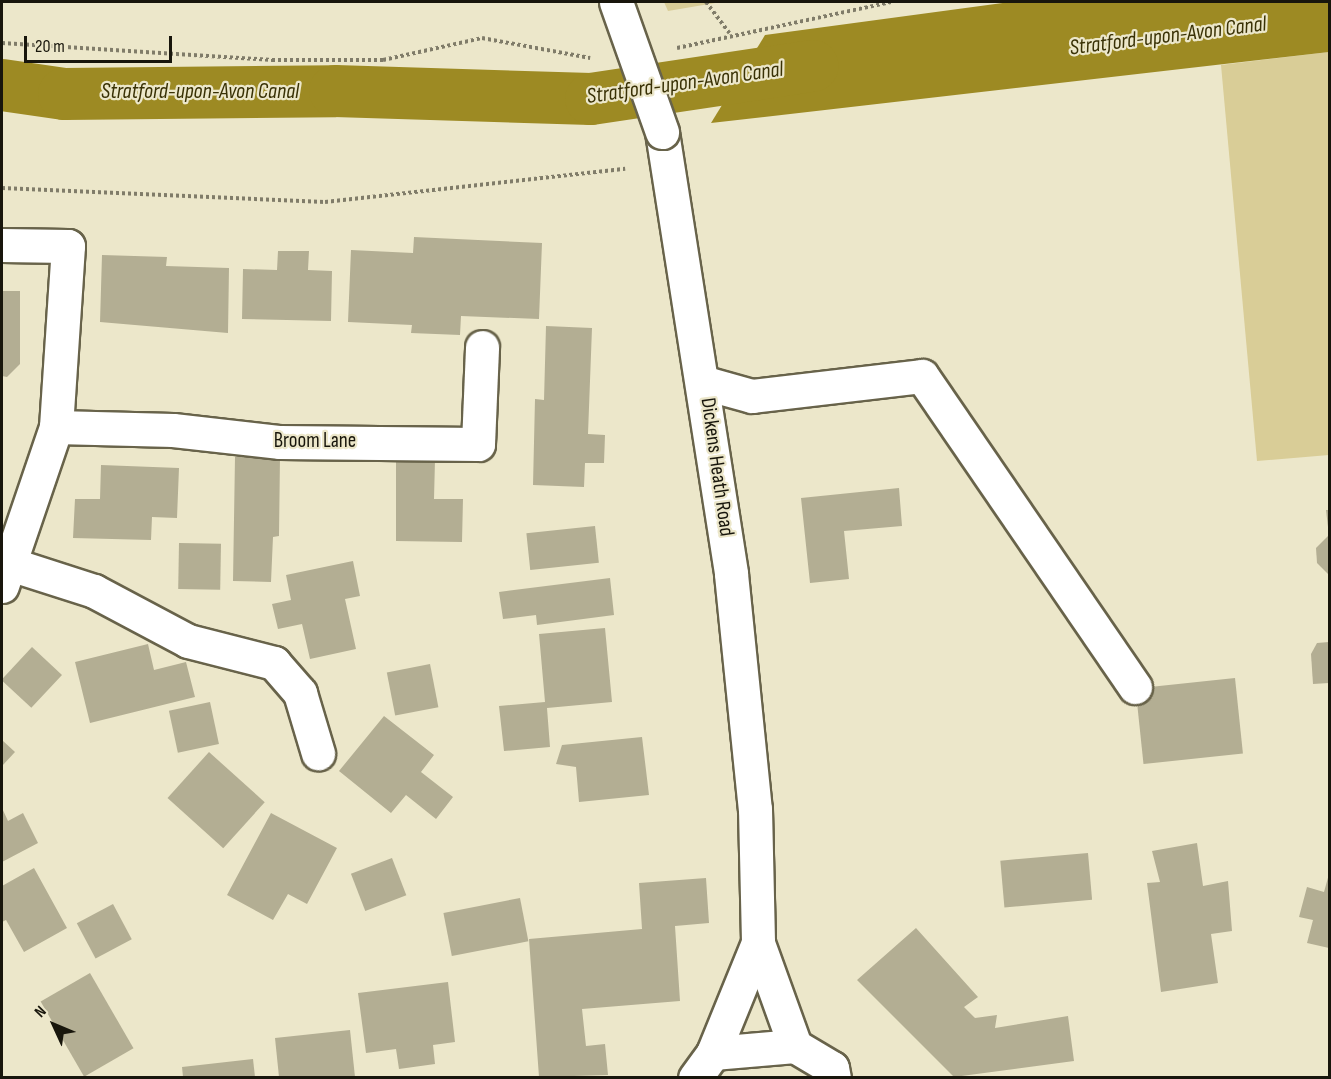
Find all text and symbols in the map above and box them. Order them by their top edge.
water label: Stratford-upon-Avon Canal [1068,11,1268,61]
scale bar [27,24,176,62]
text: 20 m [35,36,65,57]
water label: Stratford-upon-Avon Canal [585,56,785,110]
water label: Stratford-upon-Avon Canal [101,79,299,105]
street label: Dickens Heath Road [695,396,739,538]
street label: Broom Lane [274,428,356,454]
north arrow [24,995,84,1055]
text: N [31,1002,50,1022]

